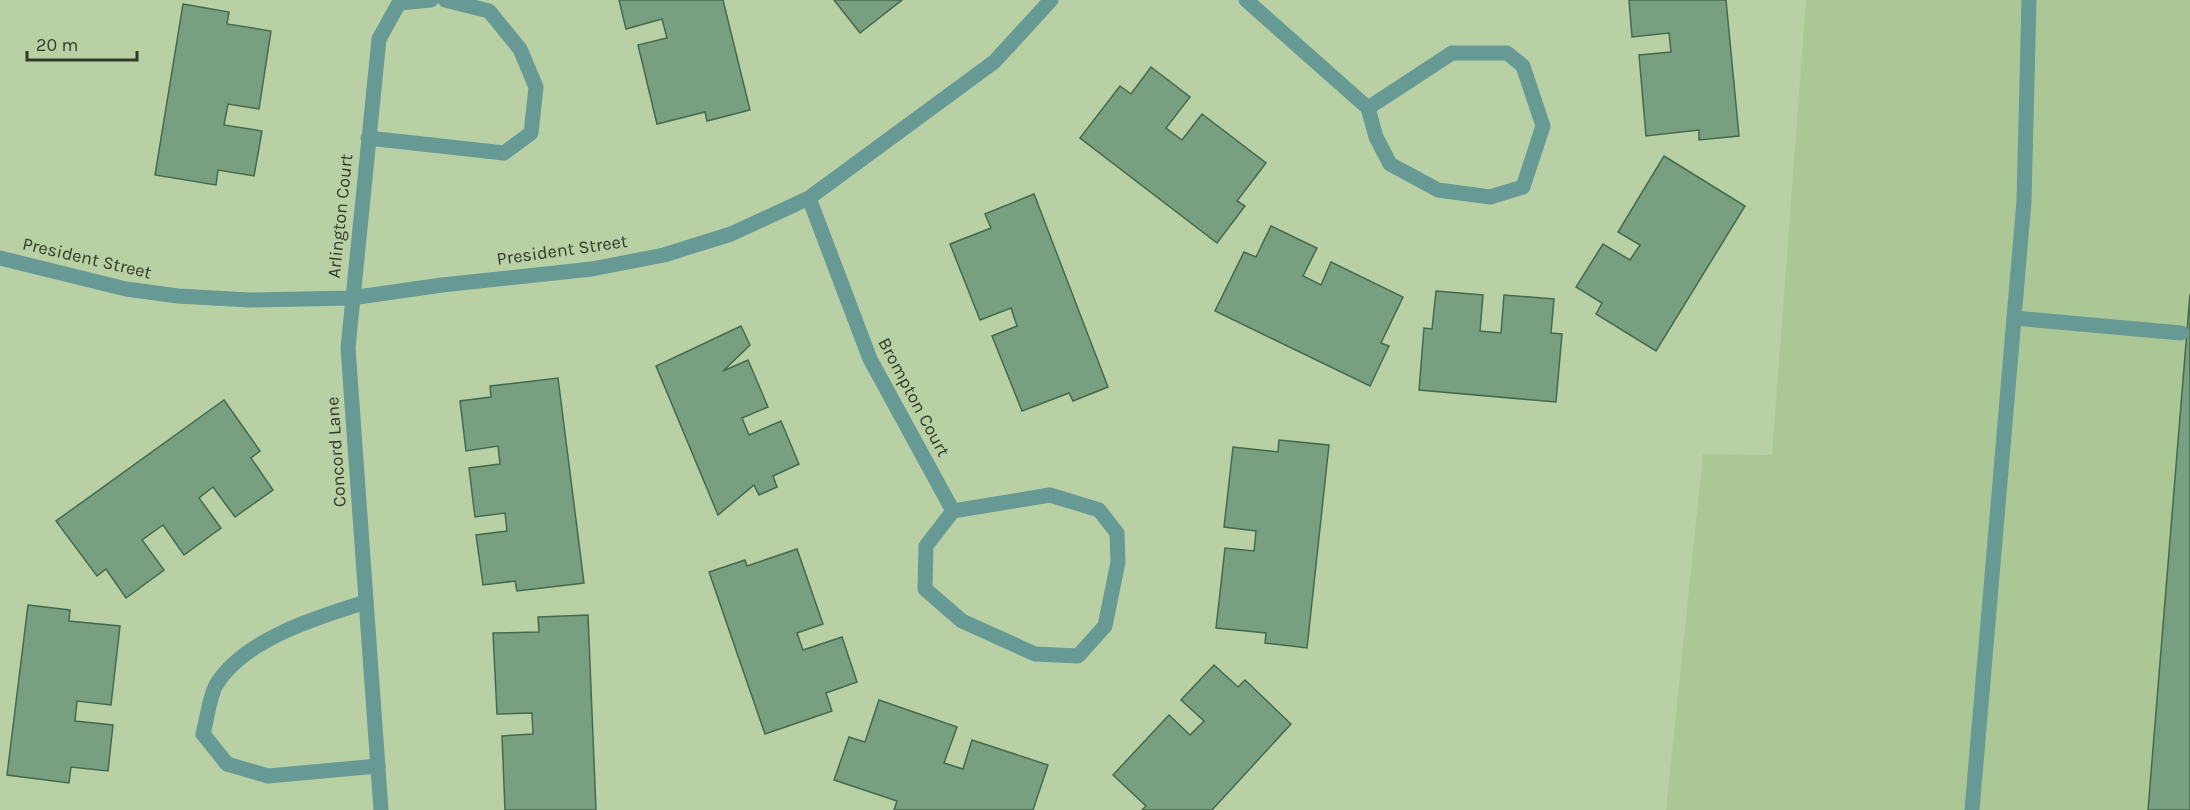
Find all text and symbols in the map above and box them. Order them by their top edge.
scale bar [27,24,136,62]
text: 20 m [36,34,78,56]
street label: Arlington Court [323,152,357,279]
street label: President Street [495,230,629,270]
street label: President Street [20,232,154,284]
street label: Brompton Court [873,334,955,460]
street label: Concord Lane [321,396,351,508]

